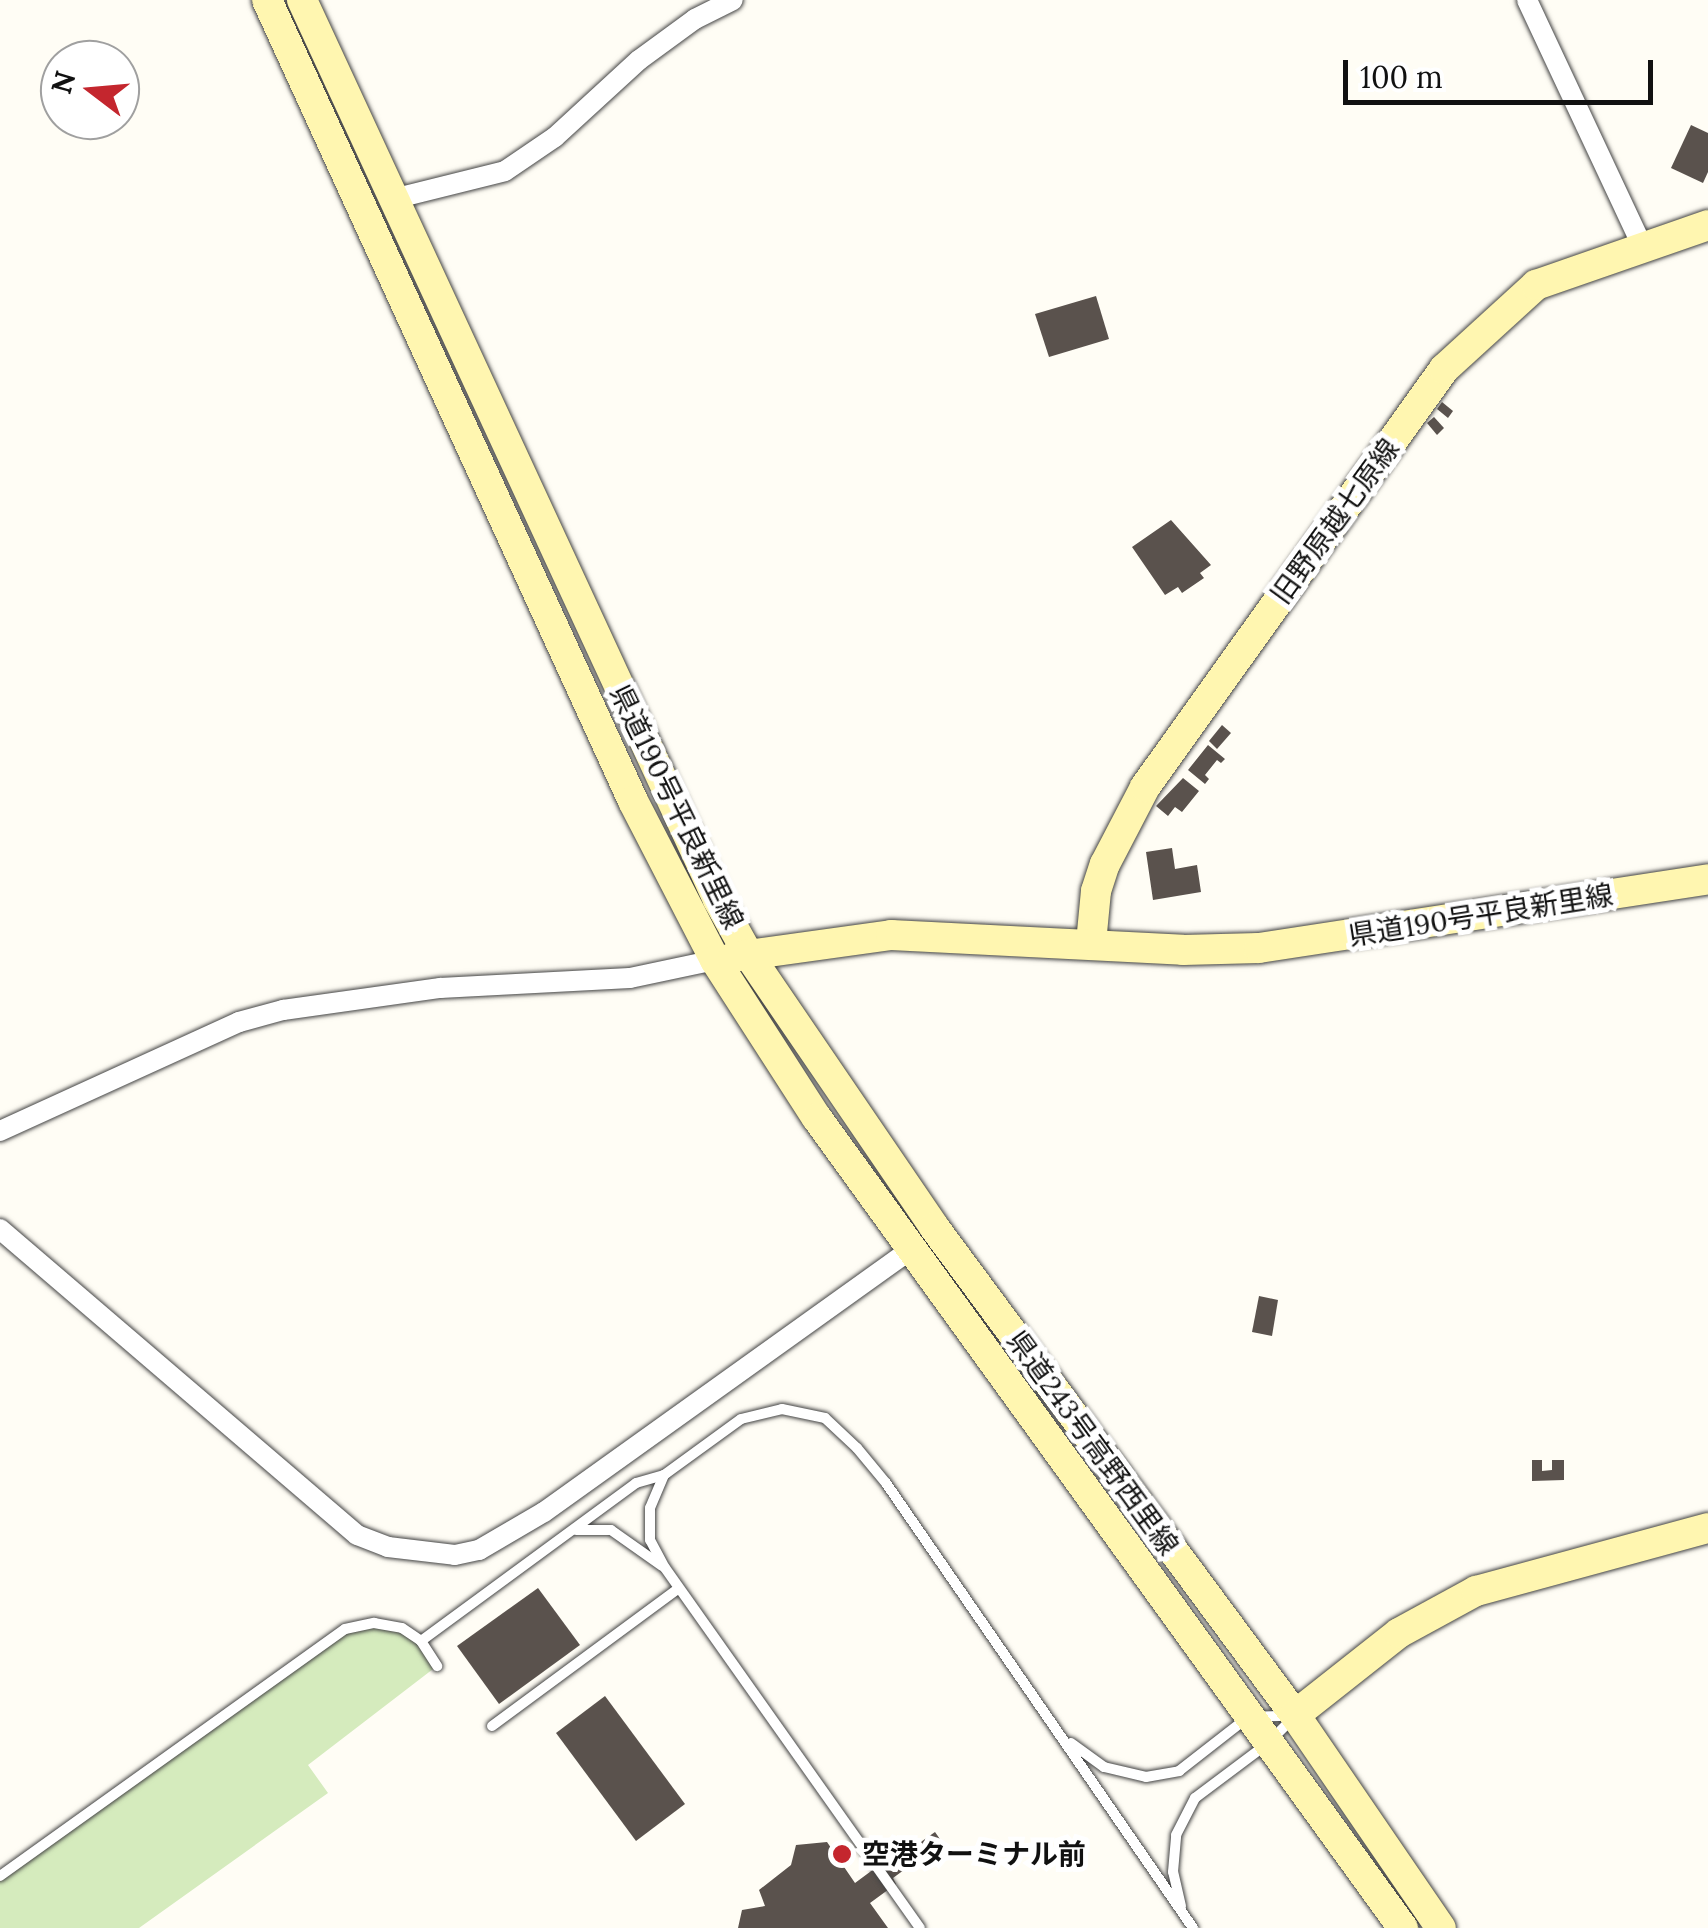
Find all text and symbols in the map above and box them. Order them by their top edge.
north arrow [40,40,140,140]
scale bar [1348,40,1658,102]
text: 100 m [1360,58,1443,96]
text: N [43,67,83,98]
street label: 旧野原越七原線 [1264,432,1406,610]
street label: 県道190号平良新里線 [603,679,751,935]
street label: 県道190号平良新里線 [1346,877,1616,953]
street label: 県道243号高野西里線 [1000,1324,1186,1562]
place label: 空港ターミナル前 [862,1837,1086,1871]
marker: 空港ターミナル前 [831,1843,853,1865]

